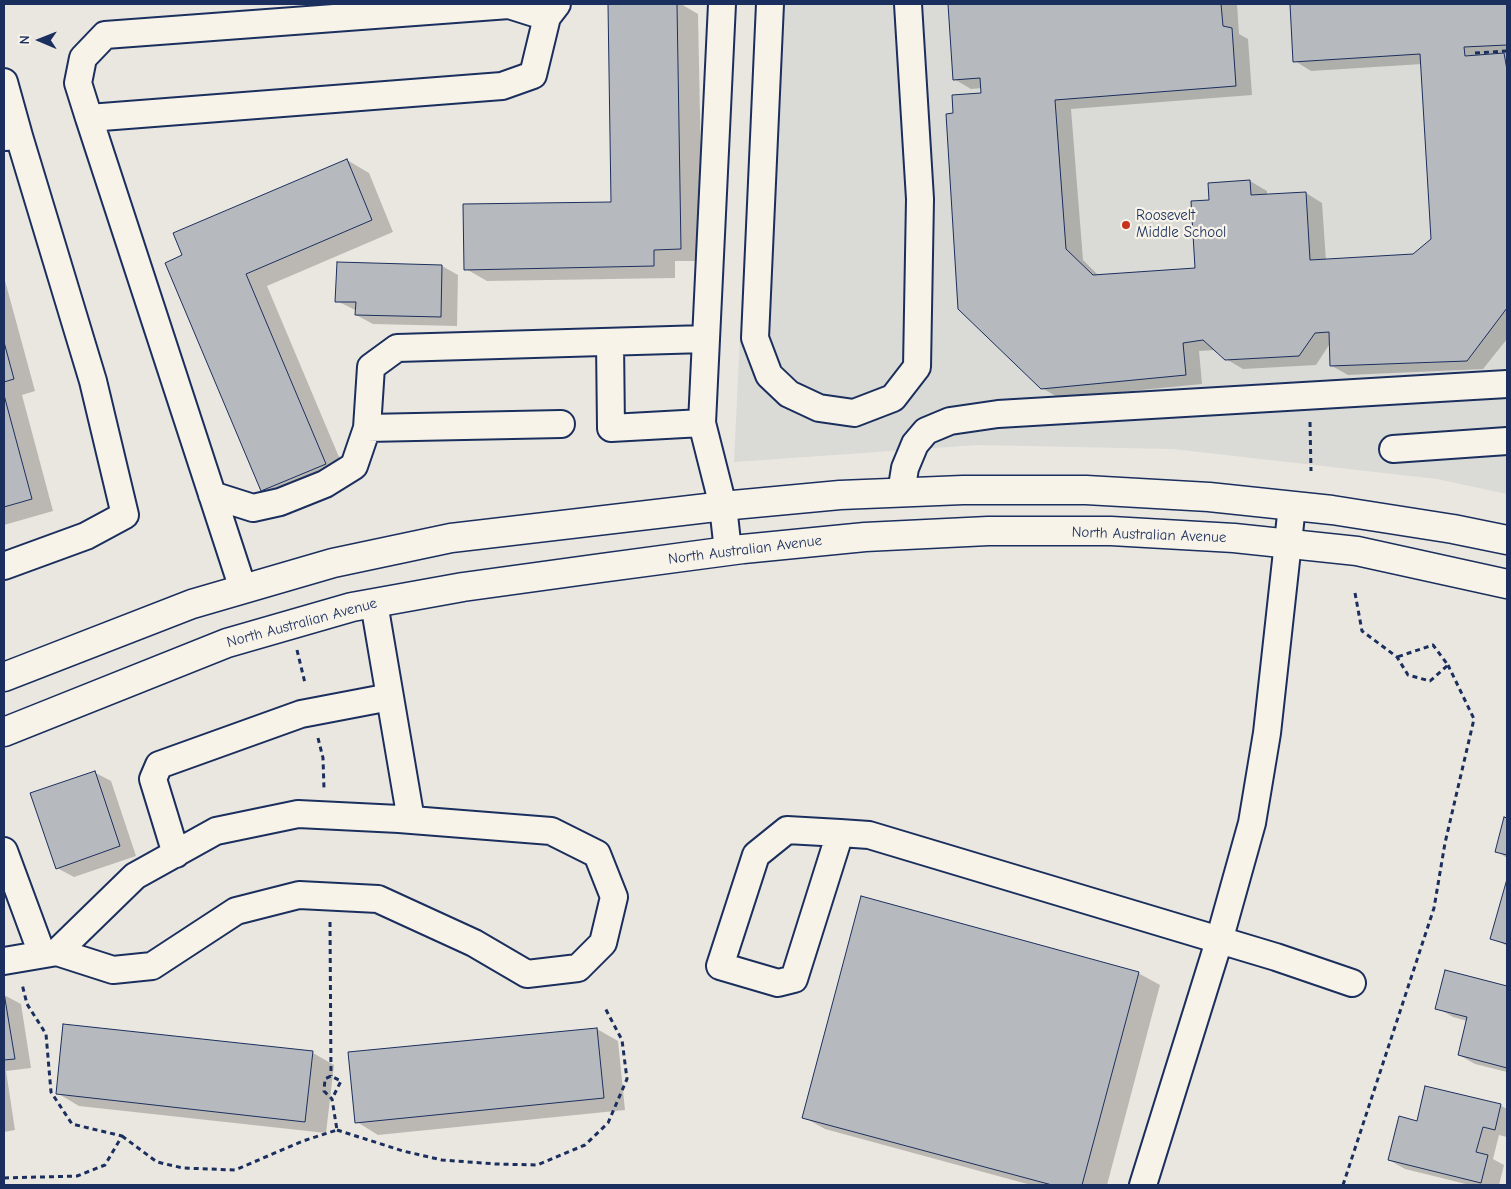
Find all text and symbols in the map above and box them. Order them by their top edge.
north arrow [15,15,65,65]
text: N [16,35,33,44]
place label: Roosevelt Middle School [1136,207,1226,242]
marker: Roosevelt Middle School [1120,219,1132,231]
street label: North Australian Avenue [1071,523,1227,547]
street label: North Australian Avenue [667,532,823,568]
street label: North Australian Avenue [225,594,379,652]

